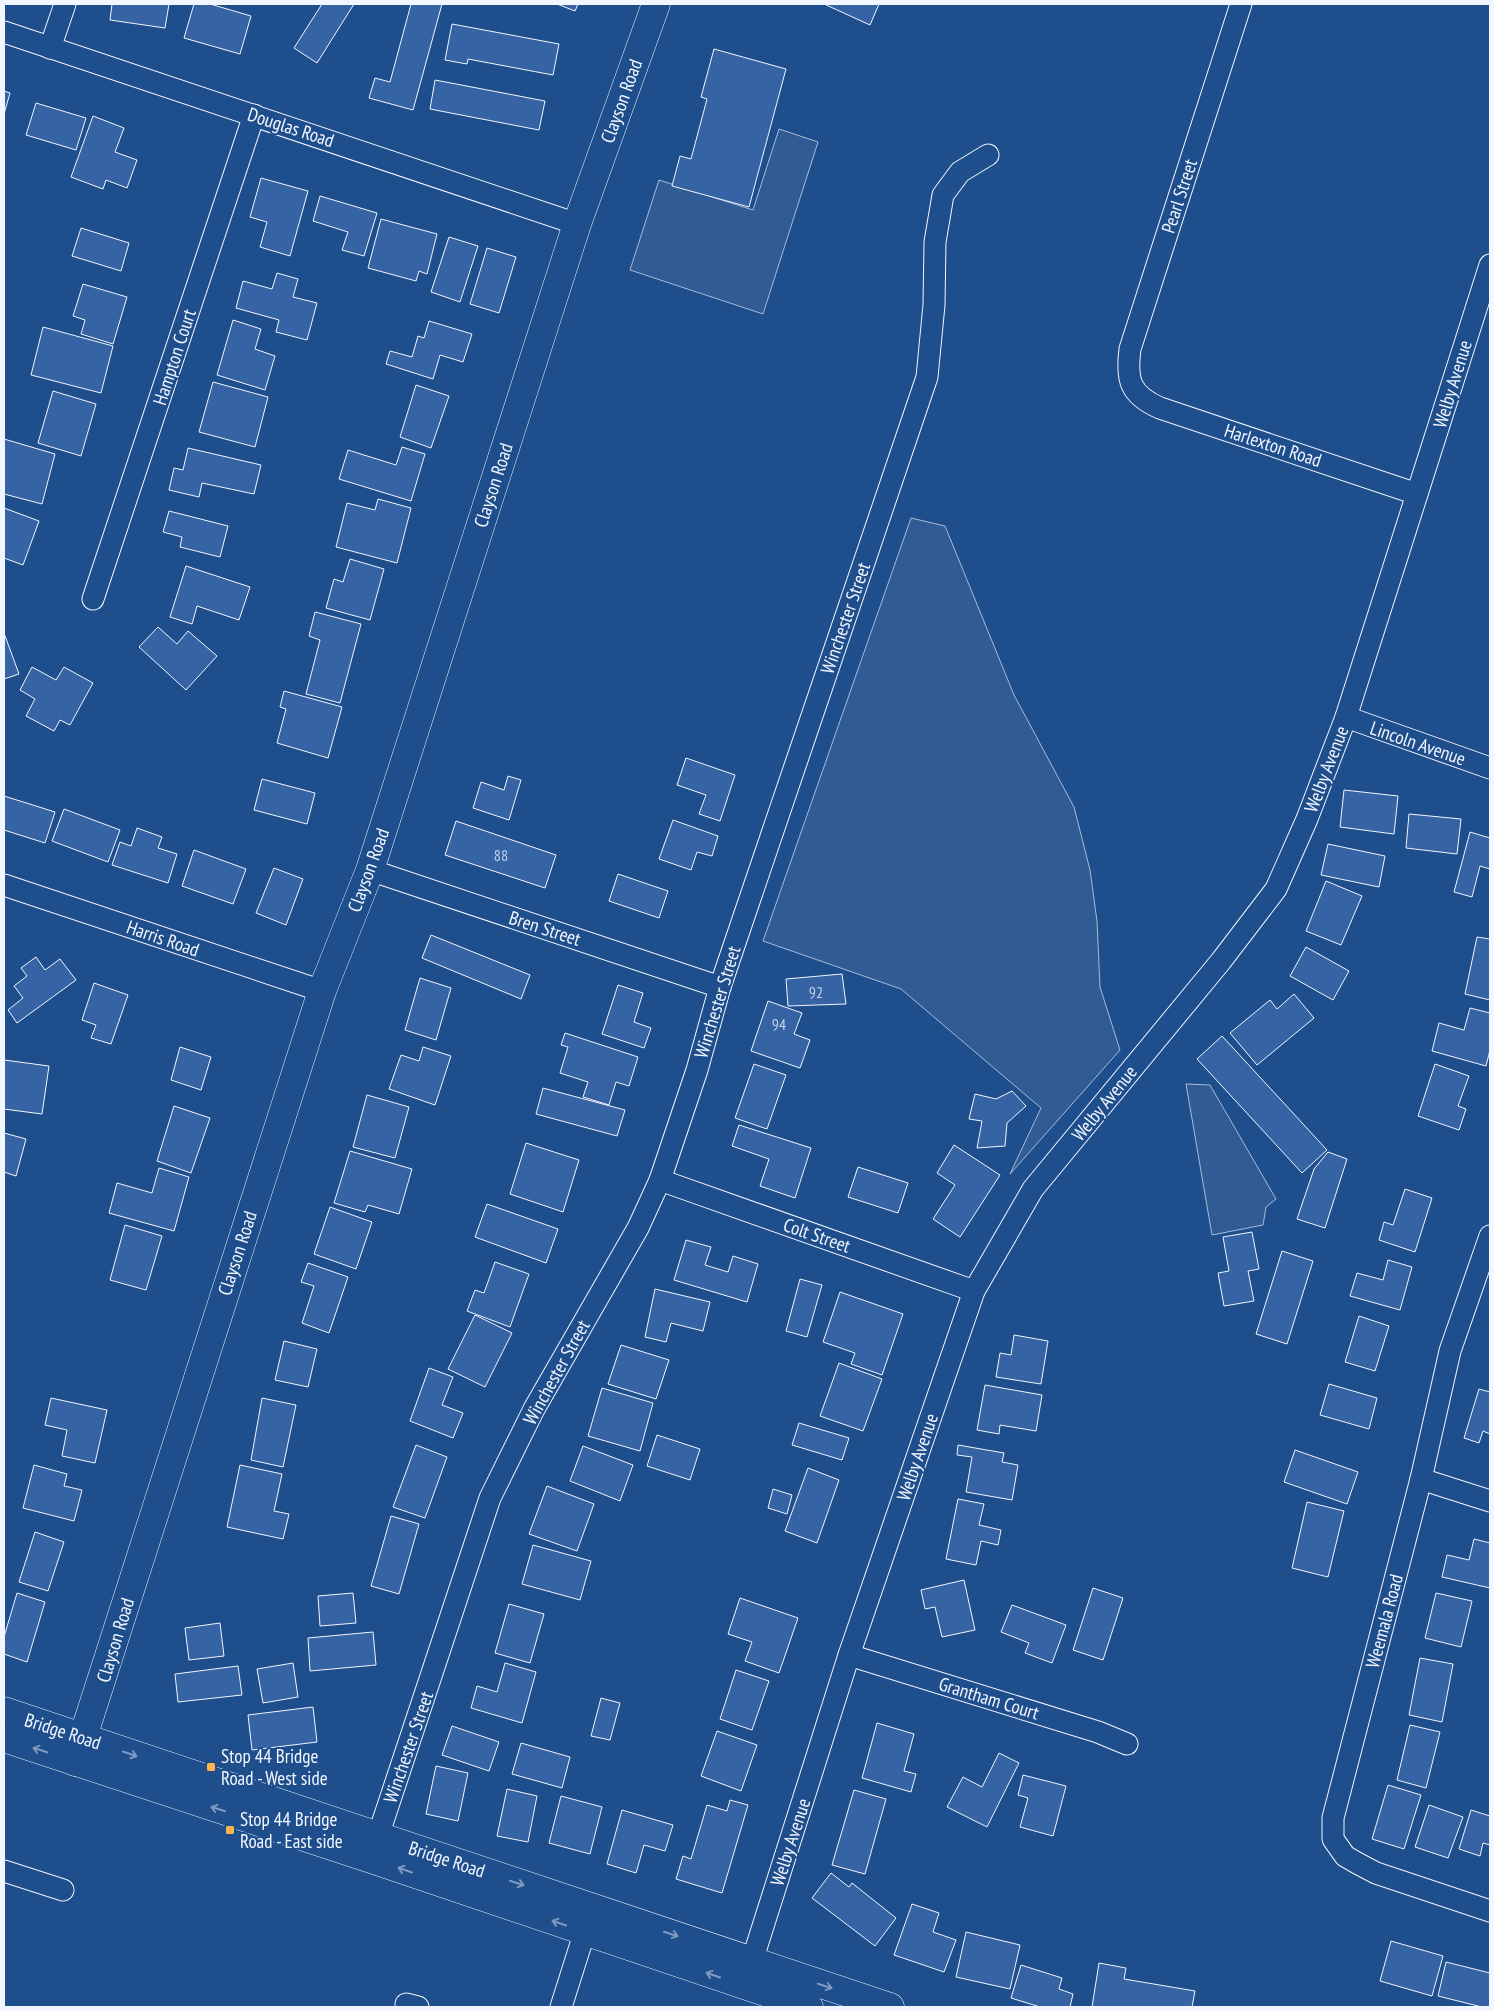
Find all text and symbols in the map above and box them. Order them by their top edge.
street label: Clayson Road [595,56,647,146]
street label: Douglas Road [245,102,337,152]
street label: Pearl Street [1156,155,1202,236]
street label: Hampton Court [147,305,201,408]
street label: Welby Avenue [1427,337,1477,431]
street label: Harlexton Road [1221,418,1325,472]
street label: Clayson Road [468,440,518,530]
street label: Winchester Street [815,558,875,677]
street label: Lincoln Avenue [1367,715,1469,771]
street label: Welby Avenue [1299,722,1353,816]
street label: Clayson Road [342,825,394,915]
house number: 88 [494,845,508,865]
street label: Bren Street [506,905,584,951]
street label: Harris Road [124,914,202,962]
street label: Winchester Street [689,942,746,1061]
house number: 92 [809,982,823,1002]
house number: 94 [772,1014,786,1034]
street label: Welby Avenue [1066,1060,1142,1146]
street label: Clayson Road [212,1208,262,1298]
street label: Colt Street [780,1212,854,1258]
street label: Winchester Street [517,1315,595,1429]
street label: Welby Avenue [891,1410,943,1504]
street label: Weemala Road [1360,1571,1408,1671]
street label: Clayson Road [91,1595,139,1685]
street label: Grantham Court [936,1671,1043,1725]
street label: Winchester Street [378,1687,438,1806]
street label: Bridge Road [22,1707,104,1755]
one-way arrow [32,1744,48,1754]
place label: Stop 44 Bridge Road - West side [221,1744,328,1790]
one-way arrow [122,1749,138,1759]
marker: Stop 44 Bridge Road - West side [205,1761,217,1773]
street label: Welby Avenue [765,1795,815,1889]
one-way arrow [210,1803,226,1813]
place label: Stop 44 Bridge Road - East side [240,1807,343,1853]
marker: Stop 44 Bridge Road - East side [224,1824,236,1836]
street label: Bridge Road [406,1835,488,1883]
one-way arrow [398,1865,414,1875]
one-way arrow [508,1878,524,1888]
one-way arrow [552,1918,568,1927]
one-way arrow [663,1930,678,1939]
one-way arrow [706,1970,721,1979]
one-way arrow [817,1981,833,1991]

